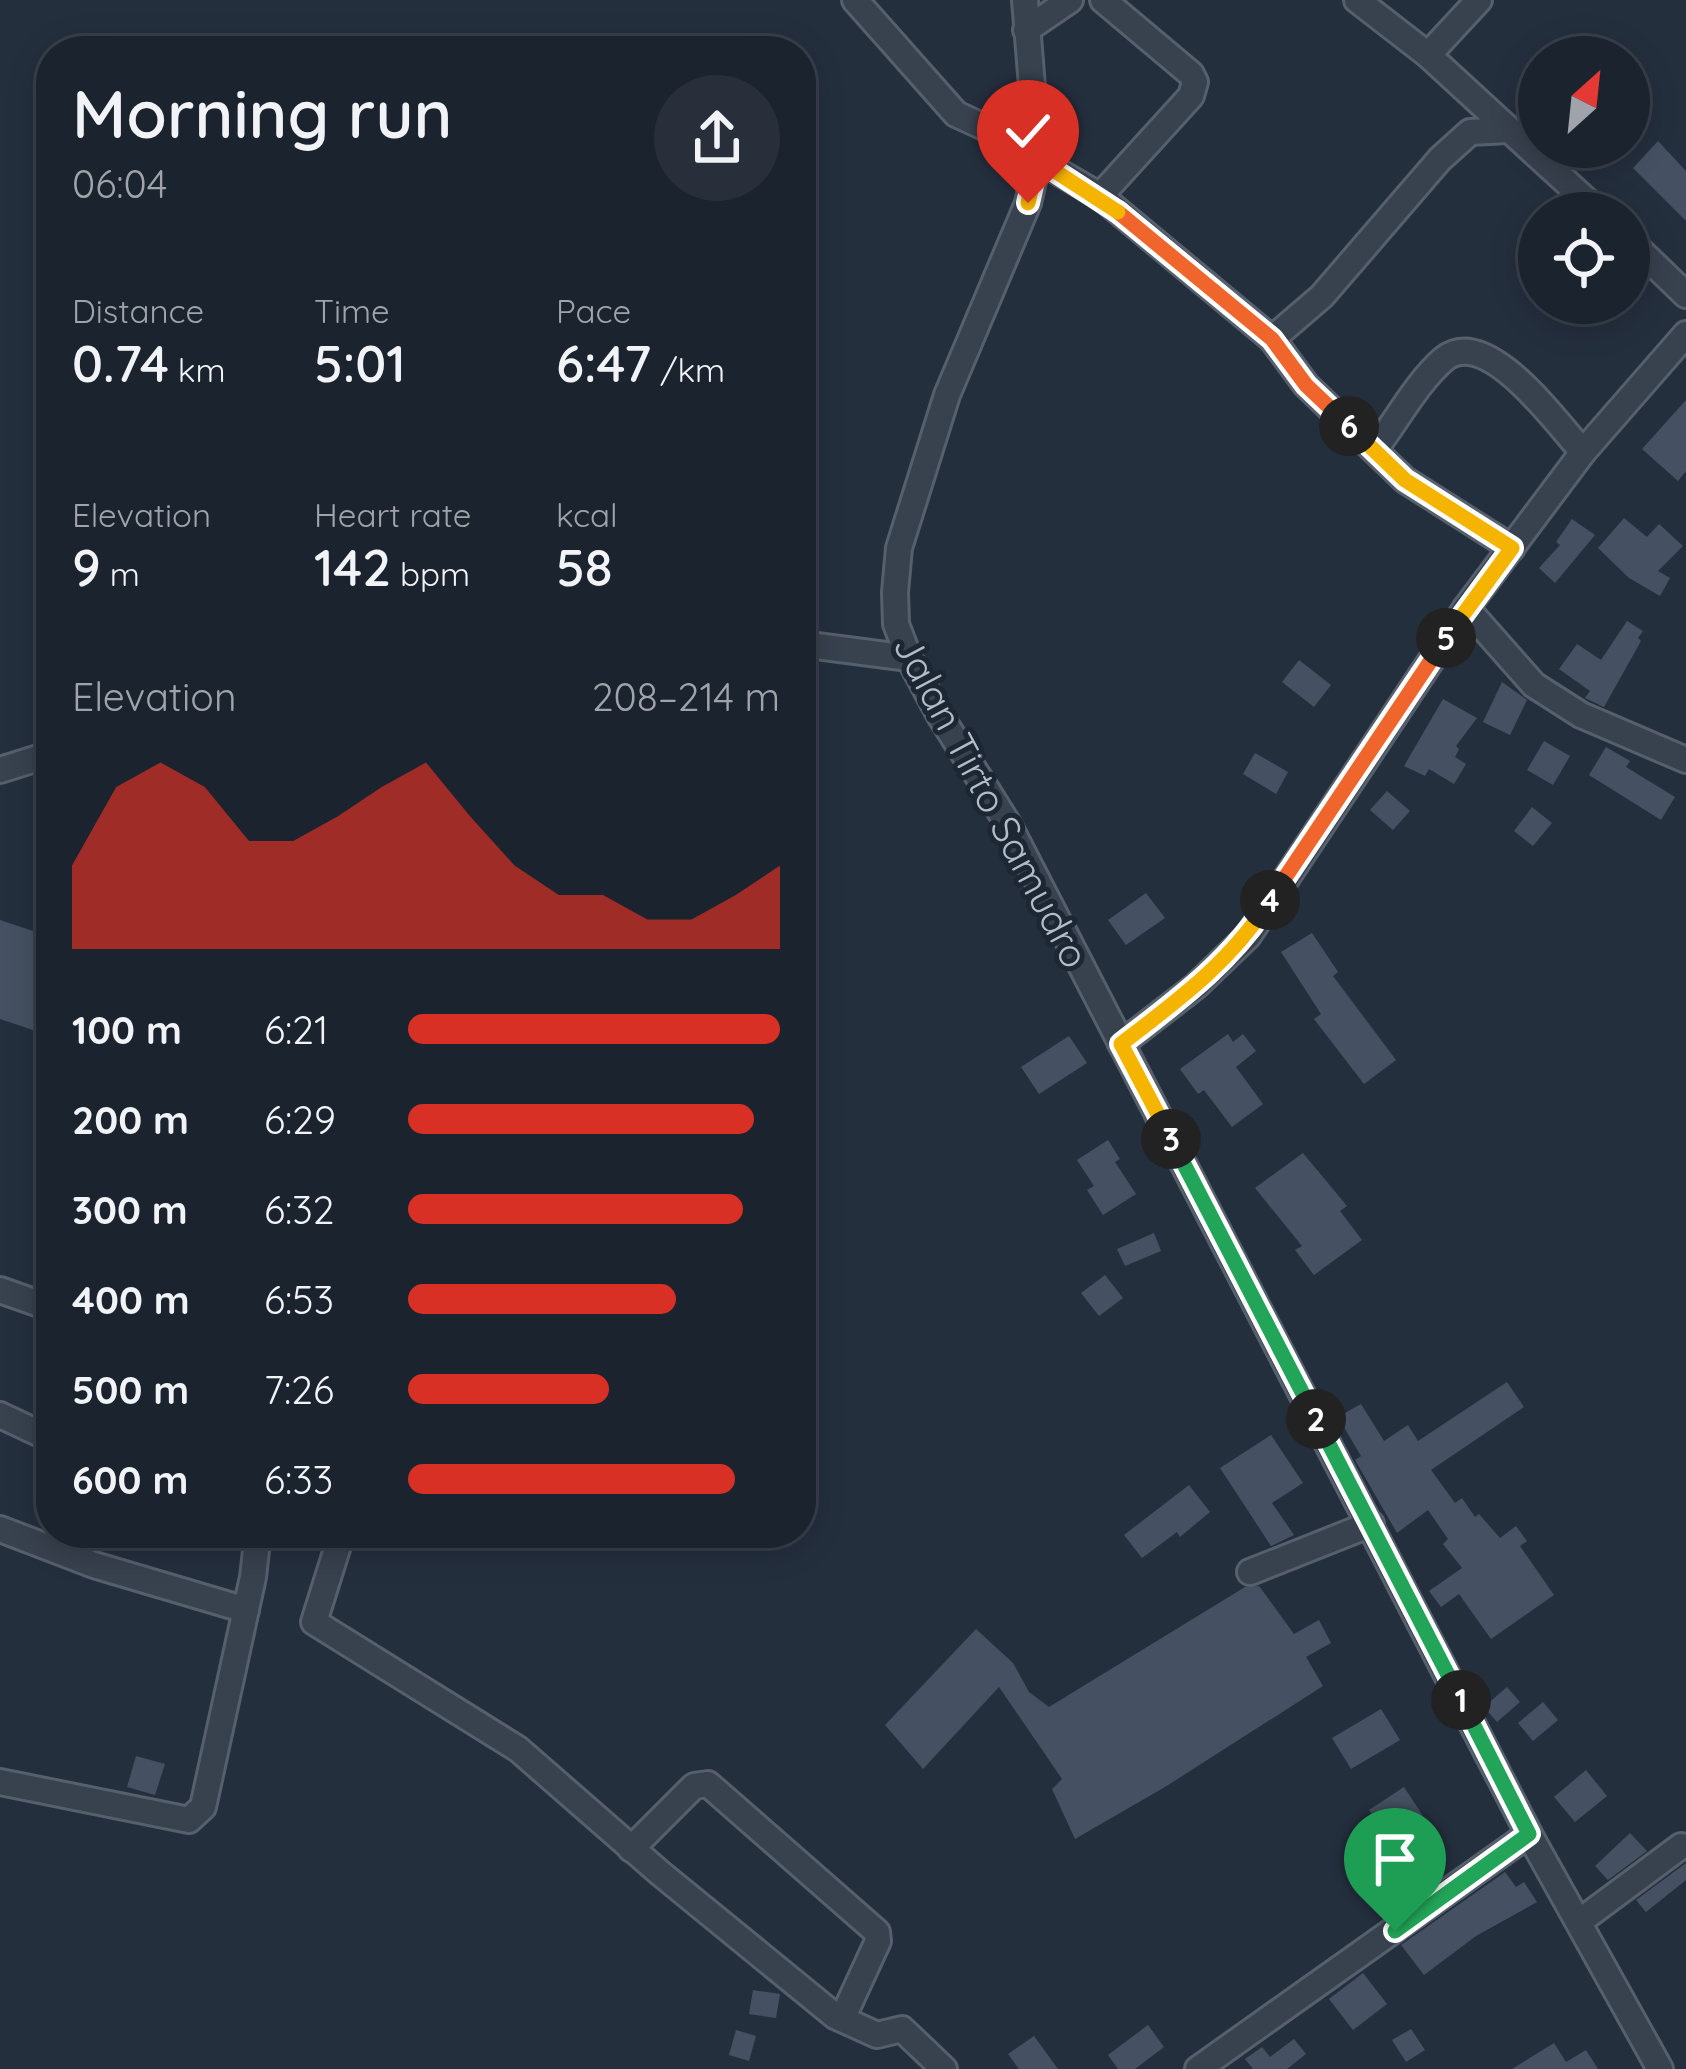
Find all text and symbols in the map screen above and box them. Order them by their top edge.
north arrow [1518,36,1650,168]
map controls [1518,36,1650,324]
text: Morning run [72,72,453,155]
button: share [654,75,780,201]
pin [977,80,1079,203]
icon: check [995,98,1061,164]
text: 06:04 [72,159,167,208]
button: locate [1518,192,1650,324]
text: Distance [72,290,204,331]
text: Time [314,290,390,331]
text: Pace [556,290,631,331]
text: 0.74 [72,331,169,395]
text: 5:01 [314,331,406,395]
text: 6:47 [556,331,651,395]
text: km [169,349,226,390]
text: /km [651,349,725,390]
pin: 6 [1319,396,1379,456]
text: 6 [1340,405,1358,446]
text: Elevation [72,494,211,535]
text: Heart rate [314,494,471,535]
text: kcal [556,494,618,535]
text: 9 [72,535,101,599]
text: 142 [314,535,391,599]
text: 58 [556,535,613,599]
text: m [101,553,140,594]
text: bpm [391,553,470,594]
pin: 5 [1416,608,1476,668]
text: 5 [1436,617,1456,658]
street label: Jalan Tirto Samudro [883,626,1101,976]
text: Elevation [72,672,236,721]
text: 208–214 m [592,672,780,721]
pin: 4 [1240,870,1300,930]
text: 4 [1260,879,1280,920]
text: 100 m [72,1005,182,1054]
text: 6:21 [264,1005,328,1054]
text: 200 m [72,1095,189,1144]
text: 6:29 [264,1095,336,1144]
pin: 3 [1141,1109,1201,1169]
text: 3 [1162,1118,1180,1159]
text: 300 m [72,1185,188,1234]
text: 6:32 [264,1185,334,1234]
text: 400 m [72,1275,190,1324]
text: 6:53 [264,1275,334,1324]
text: 500 m [72,1365,189,1414]
text: 7:26 [264,1365,334,1414]
pin: 2 [1286,1389,1346,1449]
text: 2 [1307,1398,1325,1439]
text: 600 m [72,1455,188,1504]
text: 6:33 [264,1455,333,1504]
pin: 1 [1431,1670,1491,1730]
text: 1 [1455,1679,1467,1720]
pin [1344,1808,1446,1931]
icon: arrive [1362,1826,1428,1892]

